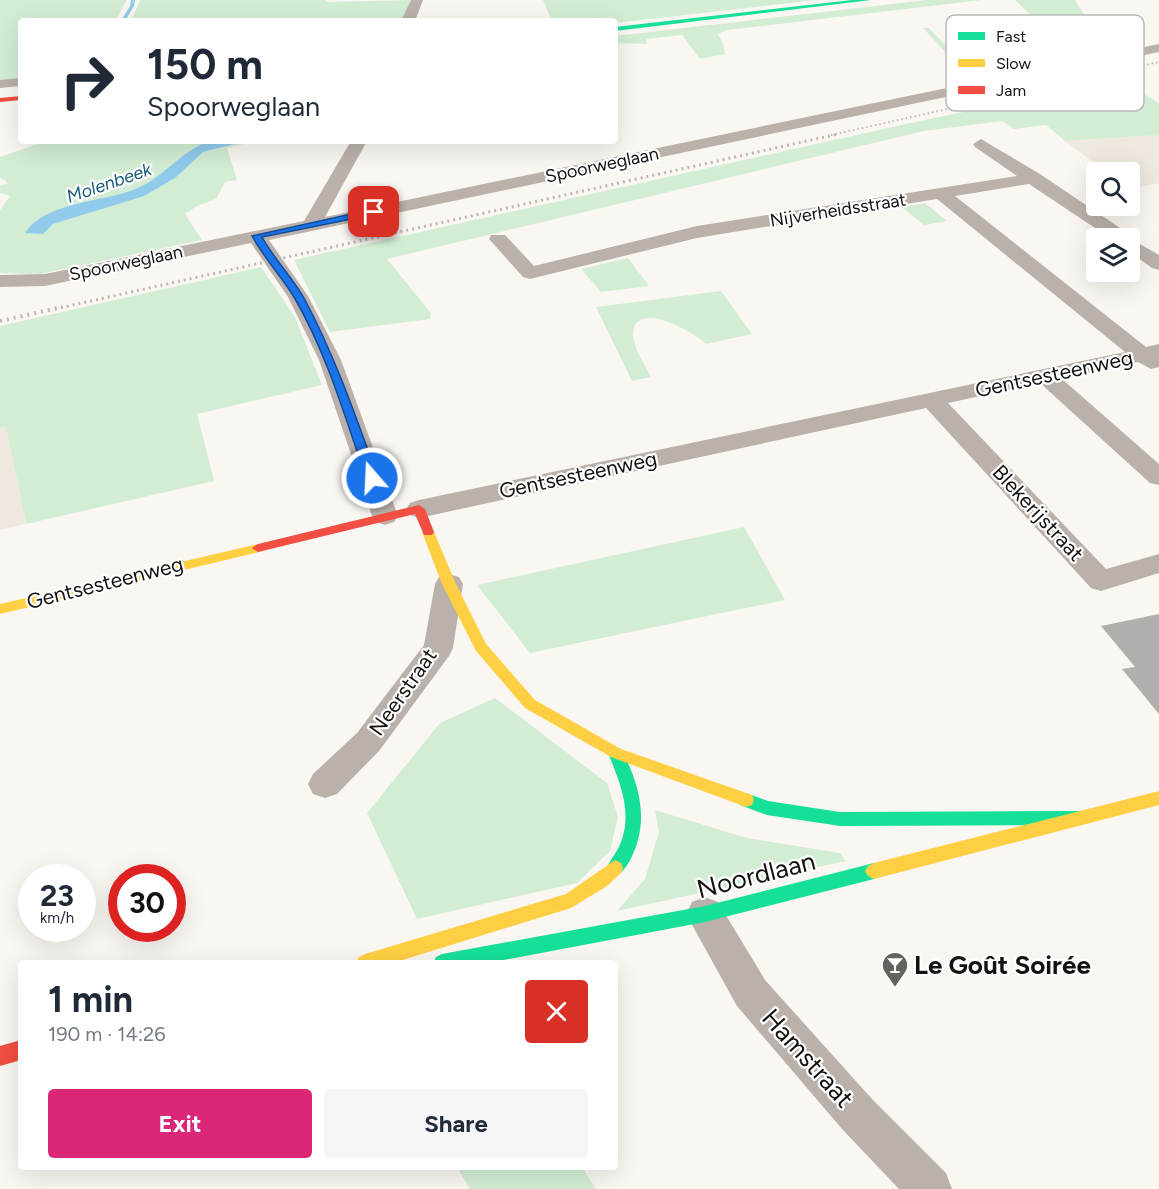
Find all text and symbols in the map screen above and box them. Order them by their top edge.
legend [946,15,1144,111]
text: Fast [996,27,1026,46]
text: 150 m [147,39,263,90]
icon: right [48,42,126,120]
text: Slow [996,54,1031,73]
text: Jam [996,81,1026,100]
text: Spoorweglaan [147,90,320,123]
street label: Spoorweglaan [543,142,661,188]
water label: Molenbeek [64,158,156,208]
map controls [1086,162,1140,282]
button: search [1086,162,1140,216]
pin [348,186,399,237]
street label: Nijverheidsstraat [768,188,908,232]
icon: arrive [357,195,390,228]
button: layers [1086,228,1140,282]
street label: Spoorweglaan [67,240,185,286]
street label: Gentsesteenweg [973,345,1135,402]
position arrow [340,446,404,510]
street label: Gentsesteenweg [497,446,659,503]
street label: Blekerijstraat [988,459,1089,566]
street label: Gentsesteenweg [24,551,186,614]
street label: Neerstraat [364,643,442,740]
street label: Noordlaan [693,845,819,905]
speed limit sign: 30 [108,864,186,942]
text: 23 [40,877,74,914]
text: km/h [40,909,74,927]
place label: Le Goût Soirée [914,949,1091,981]
bar icon: Le Goût Soirée [880,950,910,988]
text: 1 min [48,978,133,1021]
button: close [525,980,588,1043]
street label: Hamstraat [755,1002,861,1114]
text: 190 m · 14:26 [48,1022,166,1046]
button: Exit [48,1089,312,1158]
button: Share [324,1089,588,1158]

